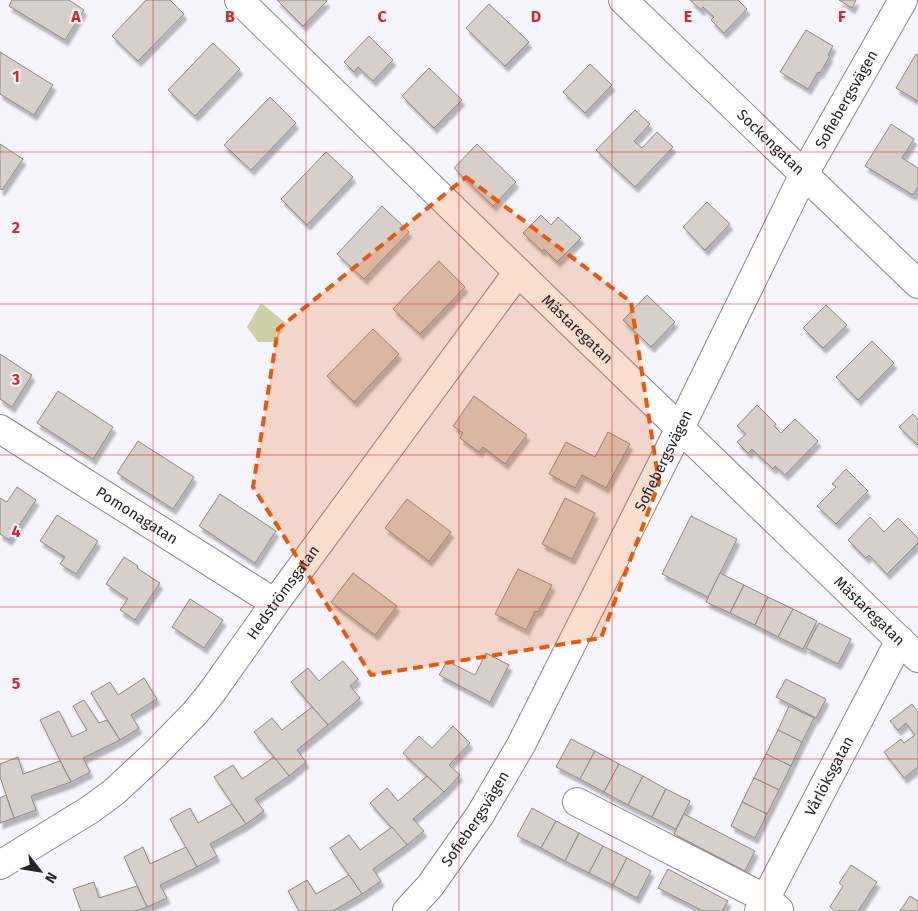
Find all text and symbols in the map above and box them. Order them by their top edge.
text: A [70,7,81,26]
text: B [225,7,235,26]
text: C [377,7,387,26]
text: D [531,7,541,26]
text: E [684,7,692,26]
text: F [838,7,846,26]
street label: Sofiebergsvägen [811,47,882,152]
text: 1 [12,67,20,86]
street label: Sockengatan [733,106,808,179]
text: 2 [12,218,20,237]
street label: Mästaregatan [538,291,616,367]
text: 3 [11,370,20,389]
street label: Sofiebergsvägen [631,407,696,514]
street label: Pomonagatan [93,483,181,548]
text: 4 [11,522,21,541]
street label: Hedströmsgatan [243,542,323,643]
street label: Mästaregatan [830,573,909,649]
text: 5 [12,674,21,693]
street label: Vårlöksgatan [801,733,857,819]
street label: Sofiebergsvägen [437,768,513,870]
north arrow [15,846,65,896]
text: N [41,869,60,886]

